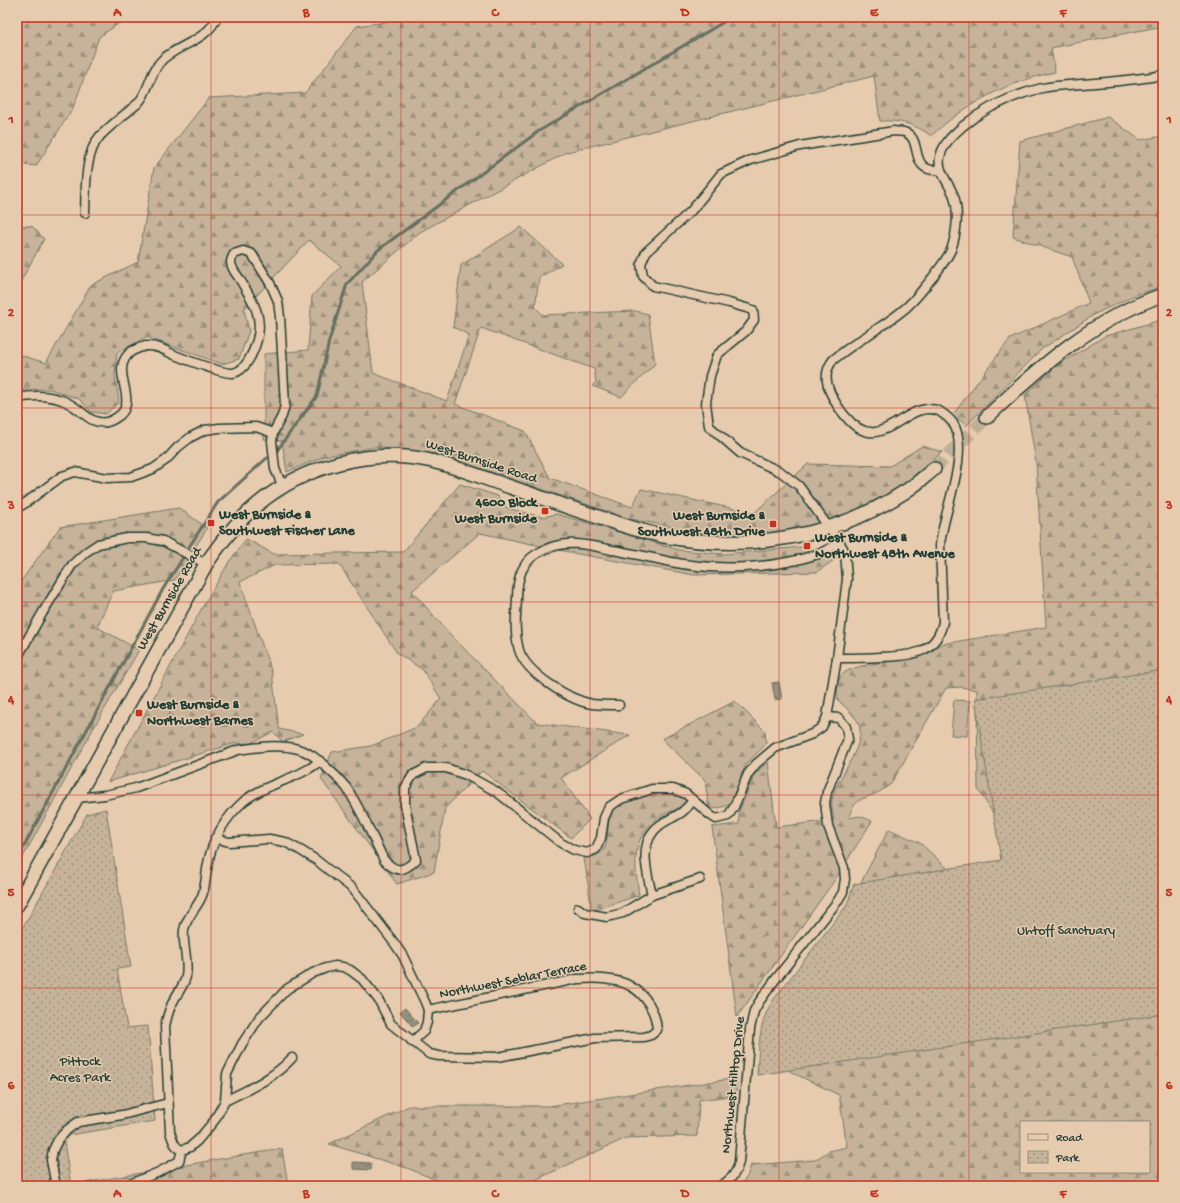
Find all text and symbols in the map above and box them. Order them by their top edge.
text: A [112,6,122,21]
text: B [302,6,311,21]
text: C [490,6,500,21]
text: D [680,6,690,21]
text: E [870,6,879,21]
text: F [1059,6,1068,21]
text: 1 [7,113,14,128]
text: 1 [1165,113,1172,128]
text: 2 [8,306,15,321]
text: 2 [1166,306,1173,321]
street label: West Burnside Road [423,436,541,489]
place label: 4600 Block West Burnside [454,495,539,528]
text: 3 [7,499,15,514]
text: 3 [1165,499,1173,514]
marker: 4600 Block West Burnside [540,506,550,516]
place label: West Burnside & Southwest Fischer Lane [218,507,356,540]
place label: West Burnside & Southwest 48th Drive [638,508,766,541]
marker: West Burnside & Southwest Fischer Lane [206,518,216,528]
marker: West Burnside & Southwest 48th Drive [768,519,778,529]
place label: West Burnside & Northwest 48th Avenue [814,530,956,563]
marker: West Burnside & Northwest 48th Avenue [802,541,812,551]
street label: West Burnside Road [134,543,207,654]
text: 4 [7,693,15,708]
text: 4 [1165,693,1173,708]
place label: West Burnside & Northwest Barnes [146,697,254,730]
marker: West Burnside & Northwest Barnes [134,708,144,718]
text: 5 [8,886,15,901]
text: 5 [1166,886,1173,901]
park label: Uhtoff Sanctuary [1017,923,1115,940]
street label: Northwest Seblar Terrace [438,958,589,1004]
street label: Northwest Hilltop Drive [718,1015,750,1154]
park label: Pittock Acres Park [50,1054,112,1087]
text: 6 [8,1079,15,1094]
text: 6 [1166,1079,1173,1094]
legend [1020,1121,1150,1173]
text: Road [1056,1132,1083,1146]
text: Park [1055,1152,1081,1166]
text: A [112,1187,122,1202]
text: B [302,1187,311,1202]
text: C [490,1187,500,1202]
text: D [680,1187,690,1202]
text: E [870,1187,879,1202]
text: F [1059,1187,1068,1202]

